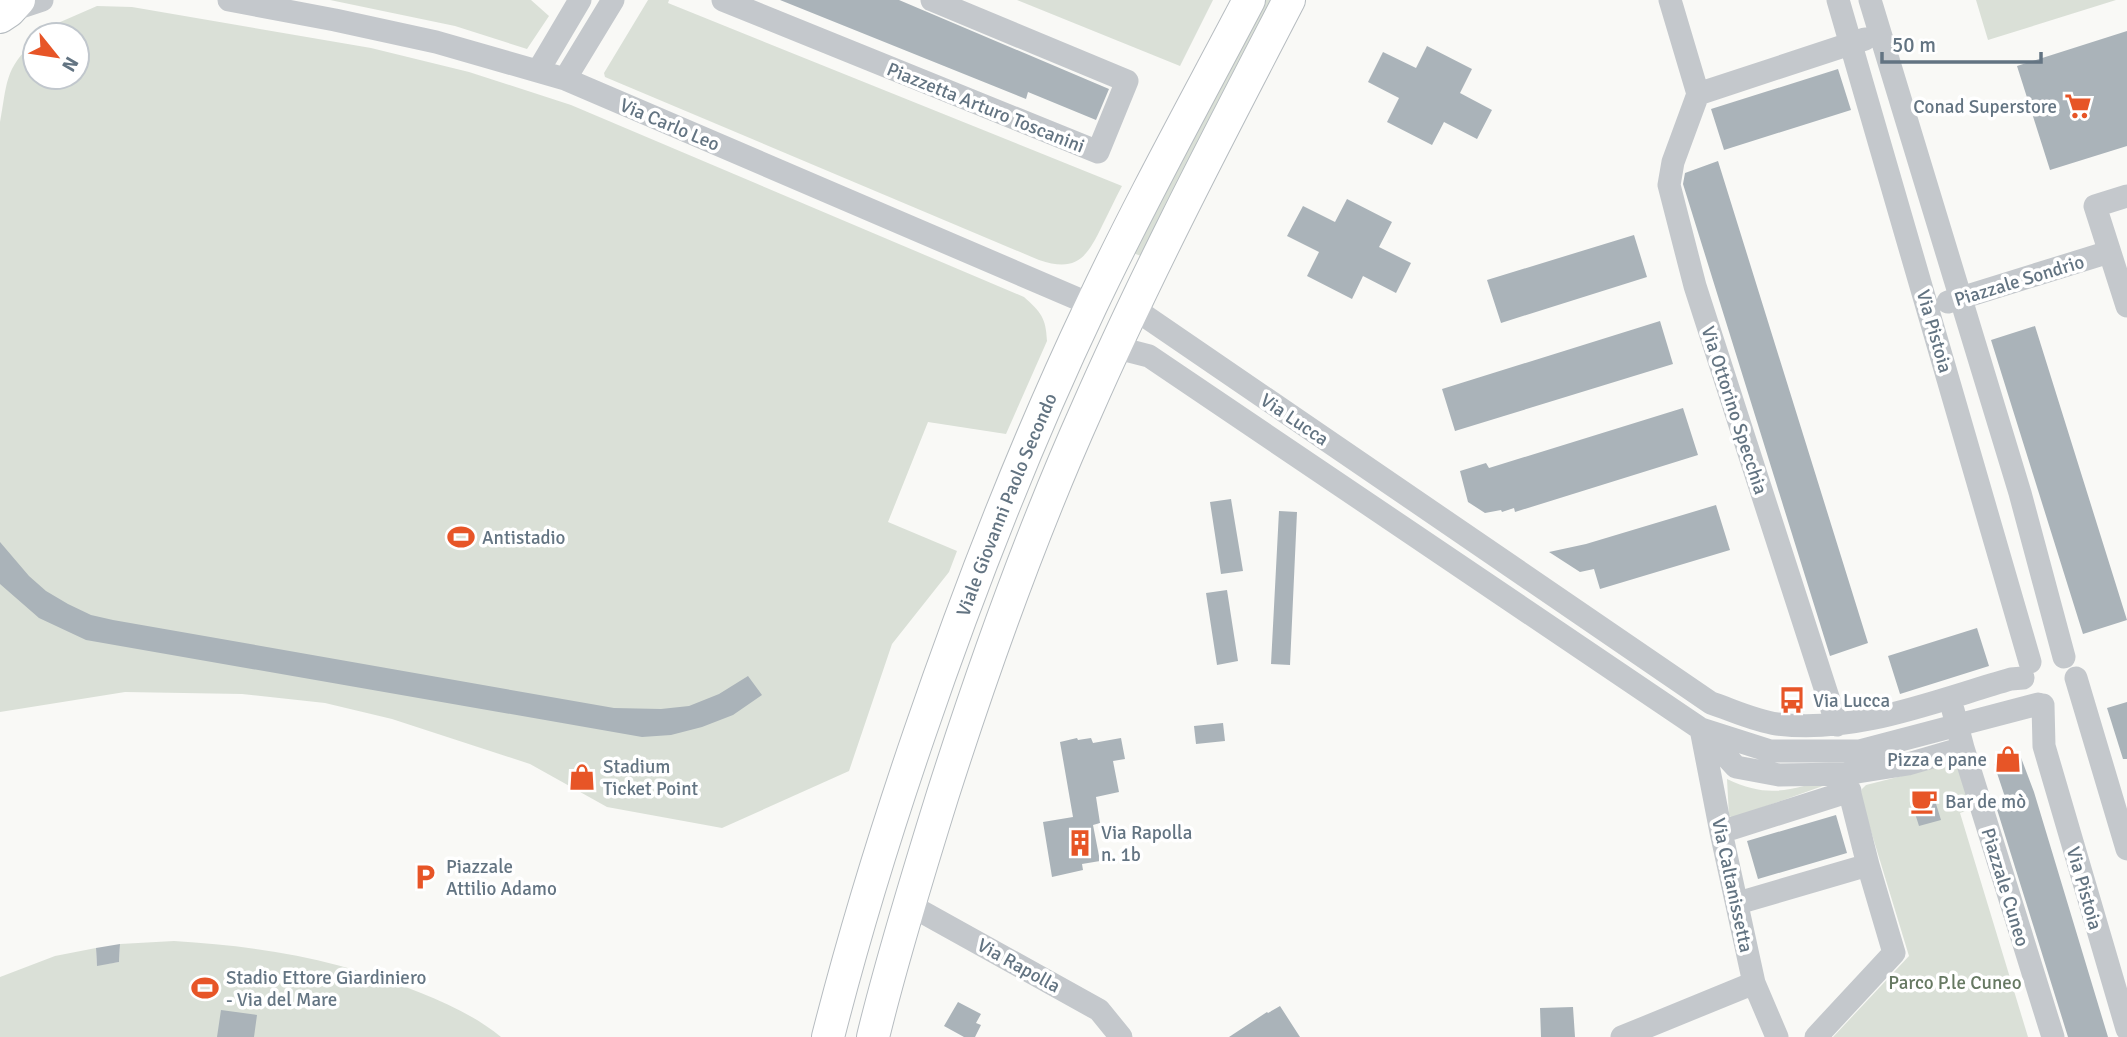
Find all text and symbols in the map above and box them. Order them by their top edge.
north arrow [21,21,91,91]
scale bar [1882,21,2041,65]
text: 50 m [1892,32,1936,58]
text: N [56,52,84,76]
street label: Piazzetta Arturo Toscanini [883,57,1088,159]
supermarket icon: Conad Superstore [2063,91,2093,121]
street label: Via Carlo Leo [616,93,723,157]
place label: Conad Superstore [1913,95,2057,119]
street label: Piazzale Sondrio [1951,250,2087,312]
street label: Via Pistoia [1911,287,1957,376]
street label: Via Ottorino Specchia [1696,323,1773,497]
street label: Via Lucca [1256,388,1333,451]
street label: Viale Giovanni Paolo Secondo [951,389,1063,620]
sports icon: Antistadio [446,522,476,552]
place label: Antistadio [482,526,566,550]
bus stop icon: Via Lucca [1777,685,1807,715]
place label: Via Lucca [1813,689,1890,713]
shop icon: Pizza e pane [1993,744,2023,774]
place label: Pizza e pane [1887,748,1987,772]
place label: Stadium Ticket Point [603,755,699,801]
shop icon: Stadium Ticket Point [567,762,597,792]
cafe icon: Bar de mò [1909,786,1939,816]
place label: Bar de mò [1945,790,2026,814]
street label: Via Caltanissetta [1706,816,1758,955]
place label: Via Rapolla n. 1b [1101,821,1192,867]
street label: Piazzale Cuneo [1976,825,2034,950]
building icon: Via Rapolla n. 1b [1065,828,1095,858]
street label: Via Pistoia [2061,844,2107,933]
place label: Piazzale Attilio Adamo [446,855,557,901]
parking icon: Piazzale Attilio Adamo [410,862,440,892]
street label: Via Rapolla [973,933,1064,999]
place label: Stadio Ettore Giardiniero - Via del Mare [226,966,427,1012]
park label: Parco P.le Cuneo [1888,971,2022,995]
sports icon: Stadio Ettore Giardiniero - Via del Mare [190,973,220,1003]

